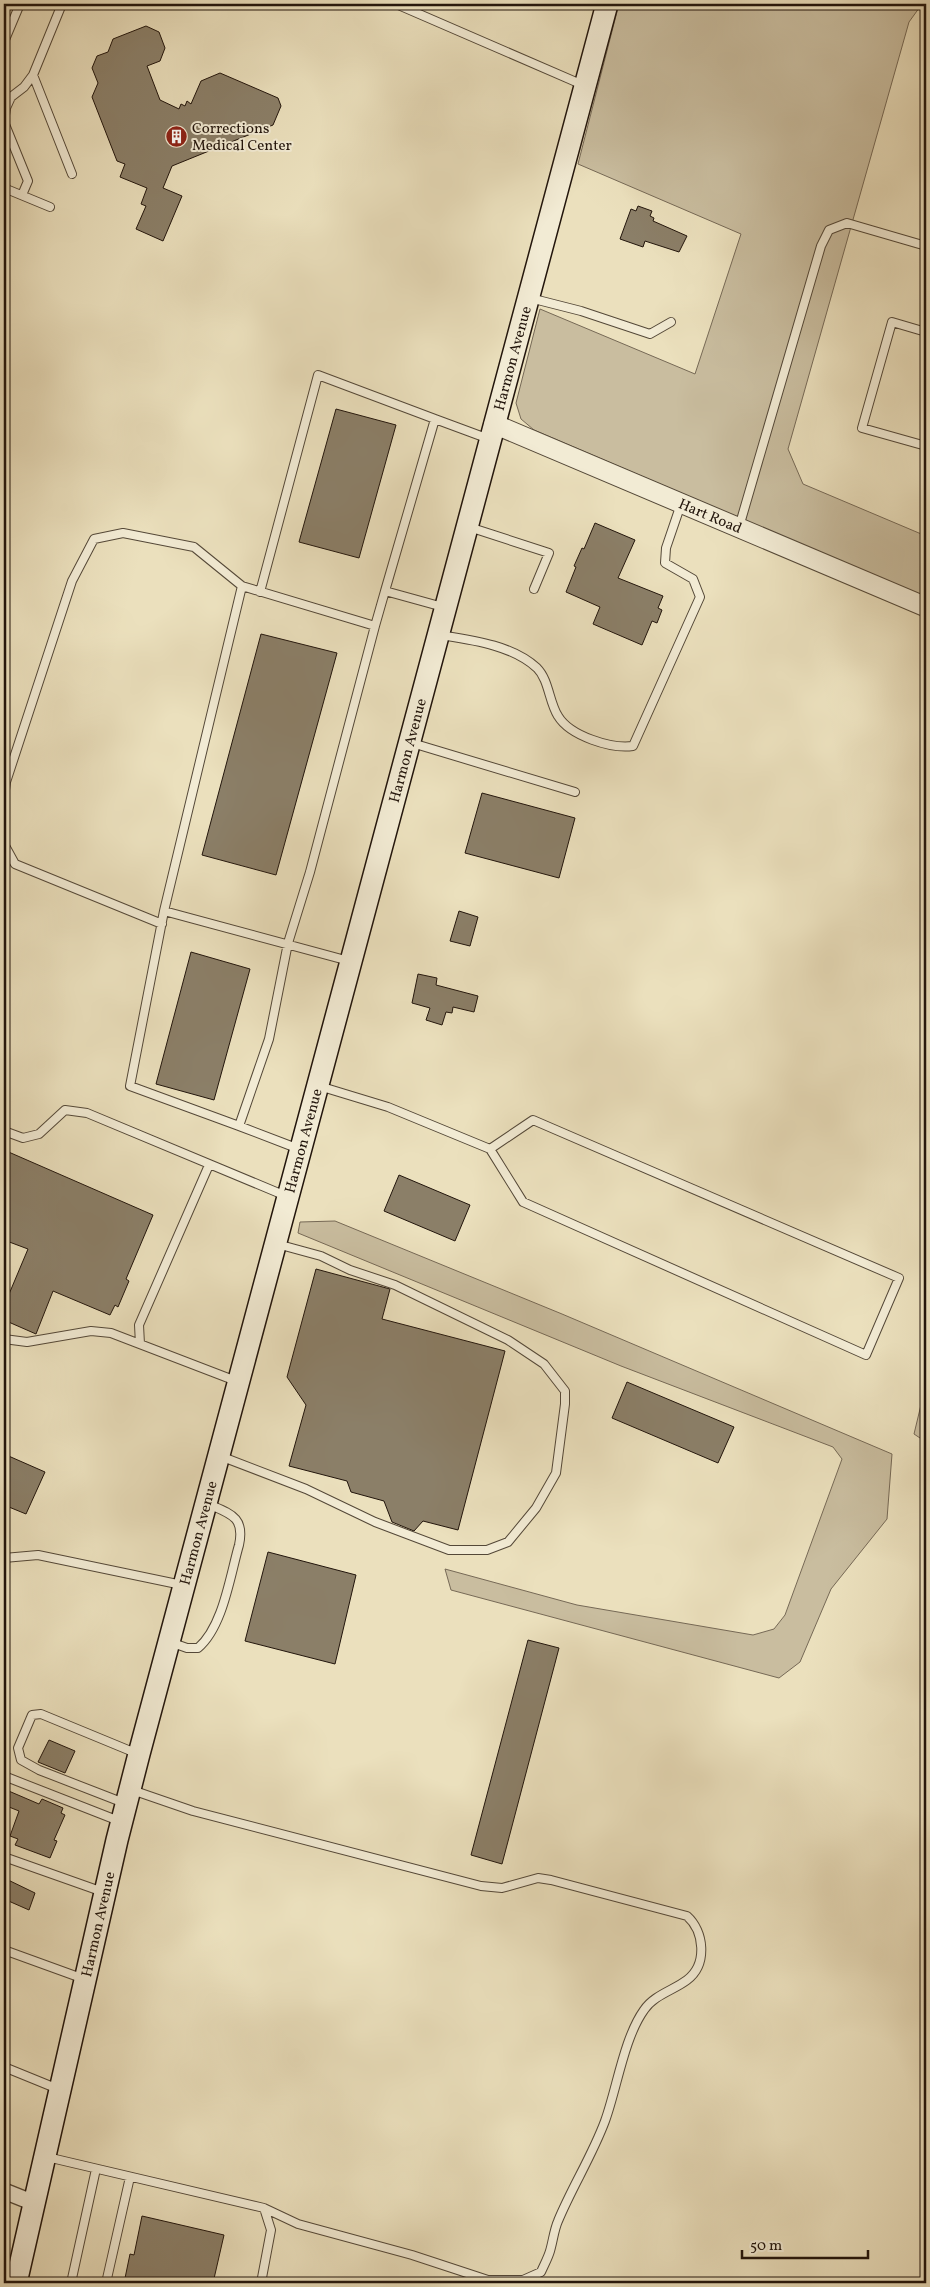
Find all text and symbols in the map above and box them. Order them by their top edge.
place label: Corrections Medical Center [192,119,292,157]
building icon: Corrections Medical Center [164,125,188,149]
street label: Harmon Avenue [490,304,538,413]
street label: Hart Road [675,494,745,540]
street label: Harmon Avenue [385,696,433,805]
street label: Harmon Avenue [280,1086,328,1196]
street label: Harmon Avenue [176,1479,224,1588]
street label: Harmon Avenue [77,1870,121,1979]
scale bar [742,2227,869,2259]
text: 50 m [750,2236,782,2257]

